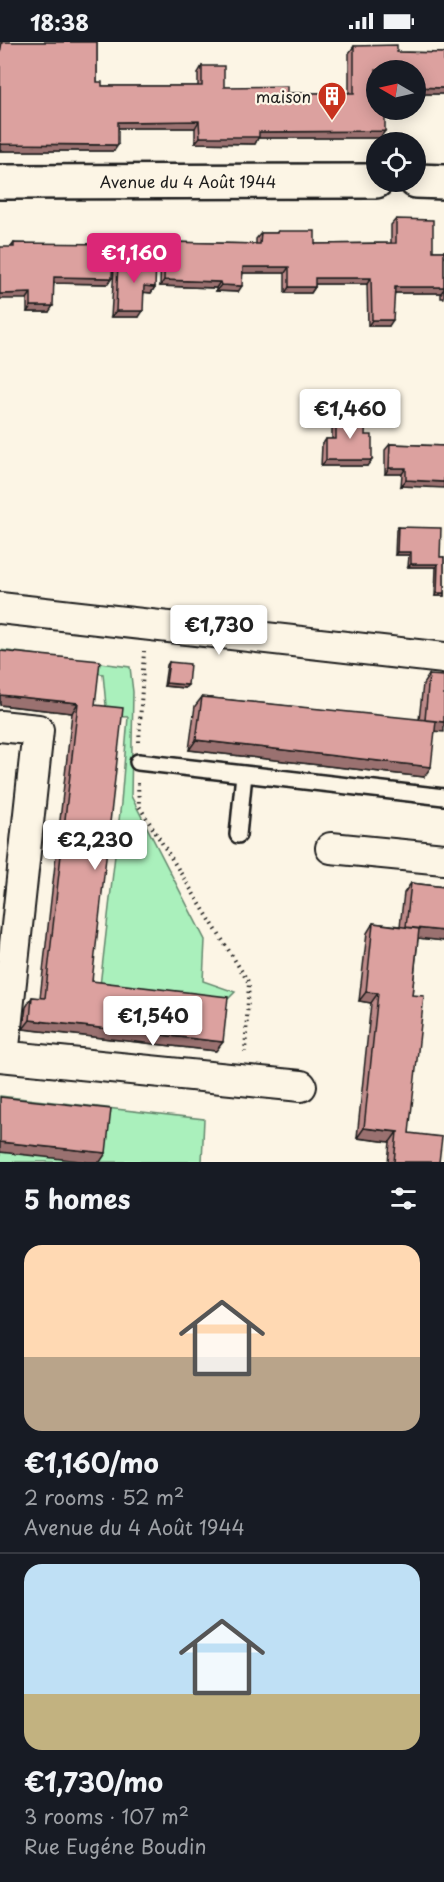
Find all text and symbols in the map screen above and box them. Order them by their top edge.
text: 18:38 [30,5,89,38]
north arrow [366,60,426,120]
map controls [366,60,426,192]
building icon: maison [316,80,348,122]
place label: maison [256,84,311,108]
button: locate [366,132,426,192]
street label: Avenue du 4 Août 1944 [100,169,276,193]
pin: €1,160 [85,233,183,284]
text: €1,160 [101,237,167,267]
pin: €1,460 [301,389,399,440]
text: €1,460 [314,393,386,423]
pin: €1,730 [170,605,268,656]
text: €1,730 [184,609,254,639]
pin: €2,230 [46,820,144,871]
text: €2,230 [57,824,133,854]
pin: €1,540 [104,996,202,1047]
text: €1,540 [117,1000,189,1030]
text: 5 homes [24,1179,130,1218]
icon: filters [387,1182,420,1215]
icon: home [168,1284,276,1392]
text: €1,160/mo [24,1443,159,1482]
text: 2 rooms · 52 m² [24,1482,184,1512]
text: Avenue du 4 Août 1944 [24,1512,245,1542]
icon: home [168,1603,276,1711]
text: €1,730/mo [24,1762,163,1801]
text: 3 rooms · 107 m² [24,1801,189,1831]
text: Rue Eugéne Boudin [24,1831,206,1861]

